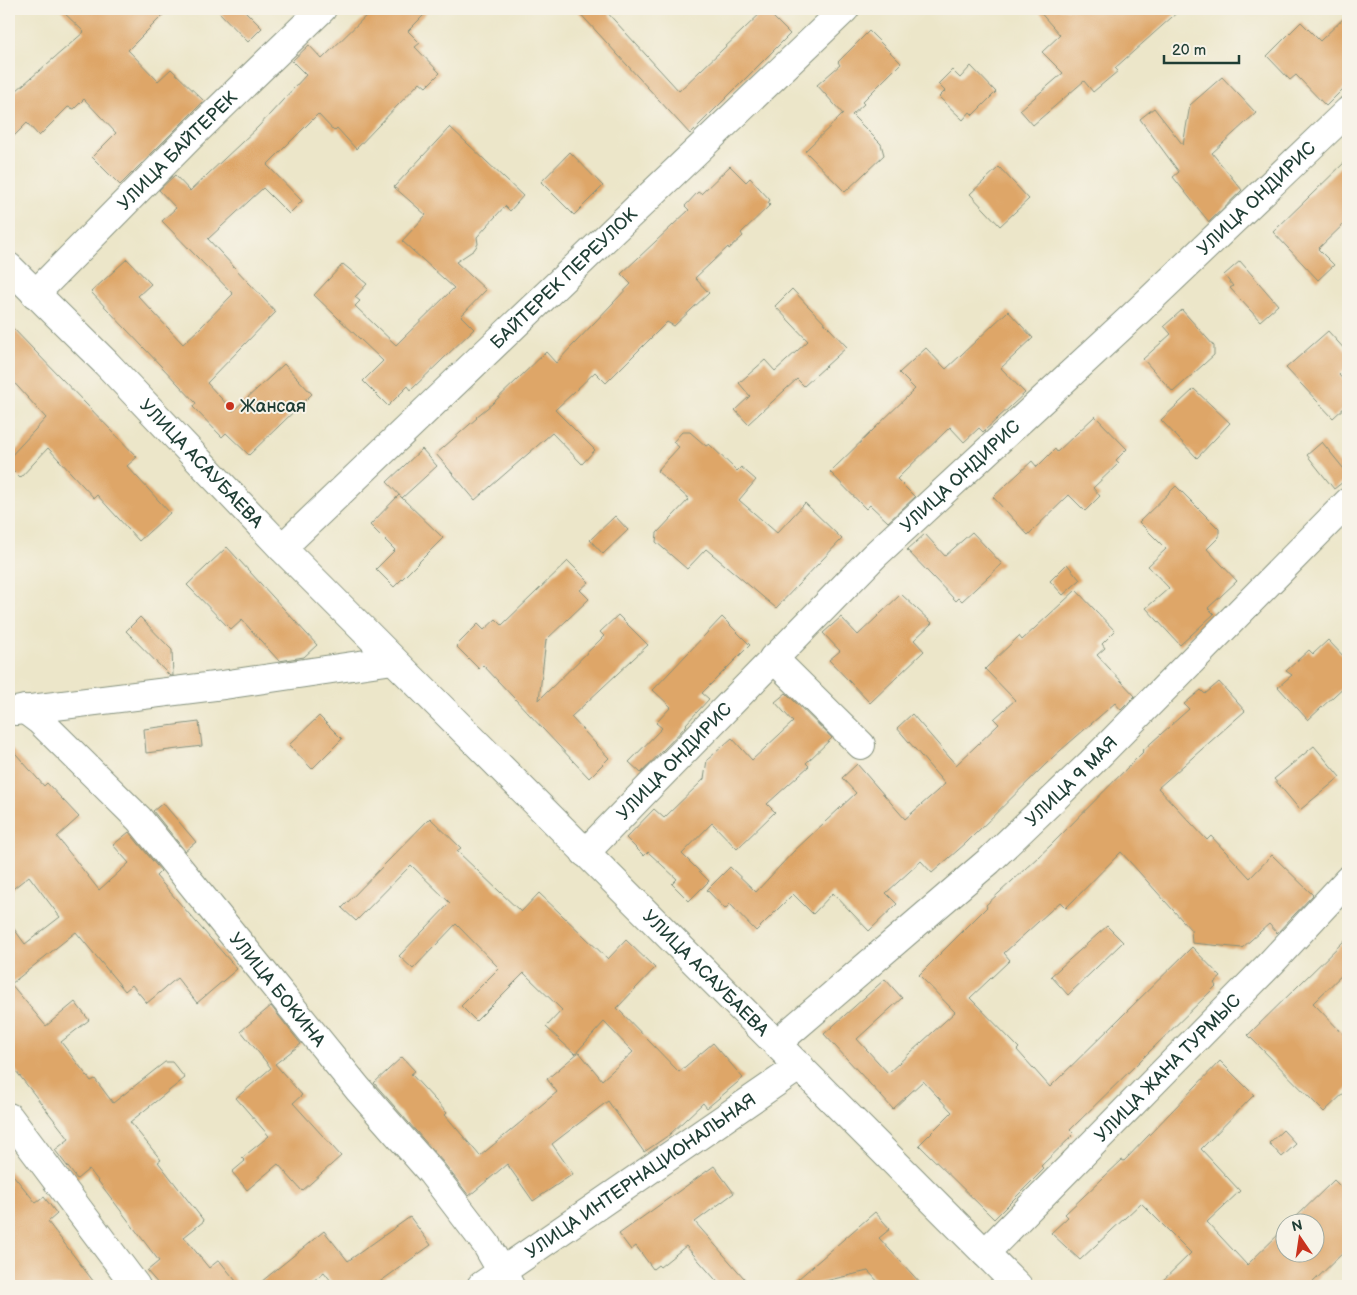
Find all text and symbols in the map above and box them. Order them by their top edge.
scale bar [1164,32,1240,64]
text: 20 m [1172,41,1206,60]
street label: УЛИЦА БАЙТЕРЕК [114,87,242,215]
street label: УЛИЦА ОНДИРИС [1193,137,1320,260]
street label: БАЙТЕРЕК ПЕРЕУЛОК [487,204,642,354]
street label: УЛИЦА АСАУБАЕВА [135,395,267,532]
place label: Жансая [240,396,306,417]
marker: Жансая [224,400,236,412]
street label: УЛИЦА ОНДИРИС [896,416,1025,537]
street label: УЛИЦА ОНДИРИС [613,699,736,825]
street label: УЛИЦА 9 МАЯ [1021,732,1122,831]
street label: УЛИЦА АСАУБАЕВА [638,906,773,1041]
street label: УЛИЦА БОКИНА [225,929,330,1051]
street label: УЛИЦА ЖАНА ТУРМЫС [1091,990,1245,1146]
street label: УЛИЦА ИНТЕРНАЦИОНАЛЬНАЯ [522,1089,760,1263]
north arrow [1274,1212,1324,1262]
text: N [1290,1216,1304,1235]

